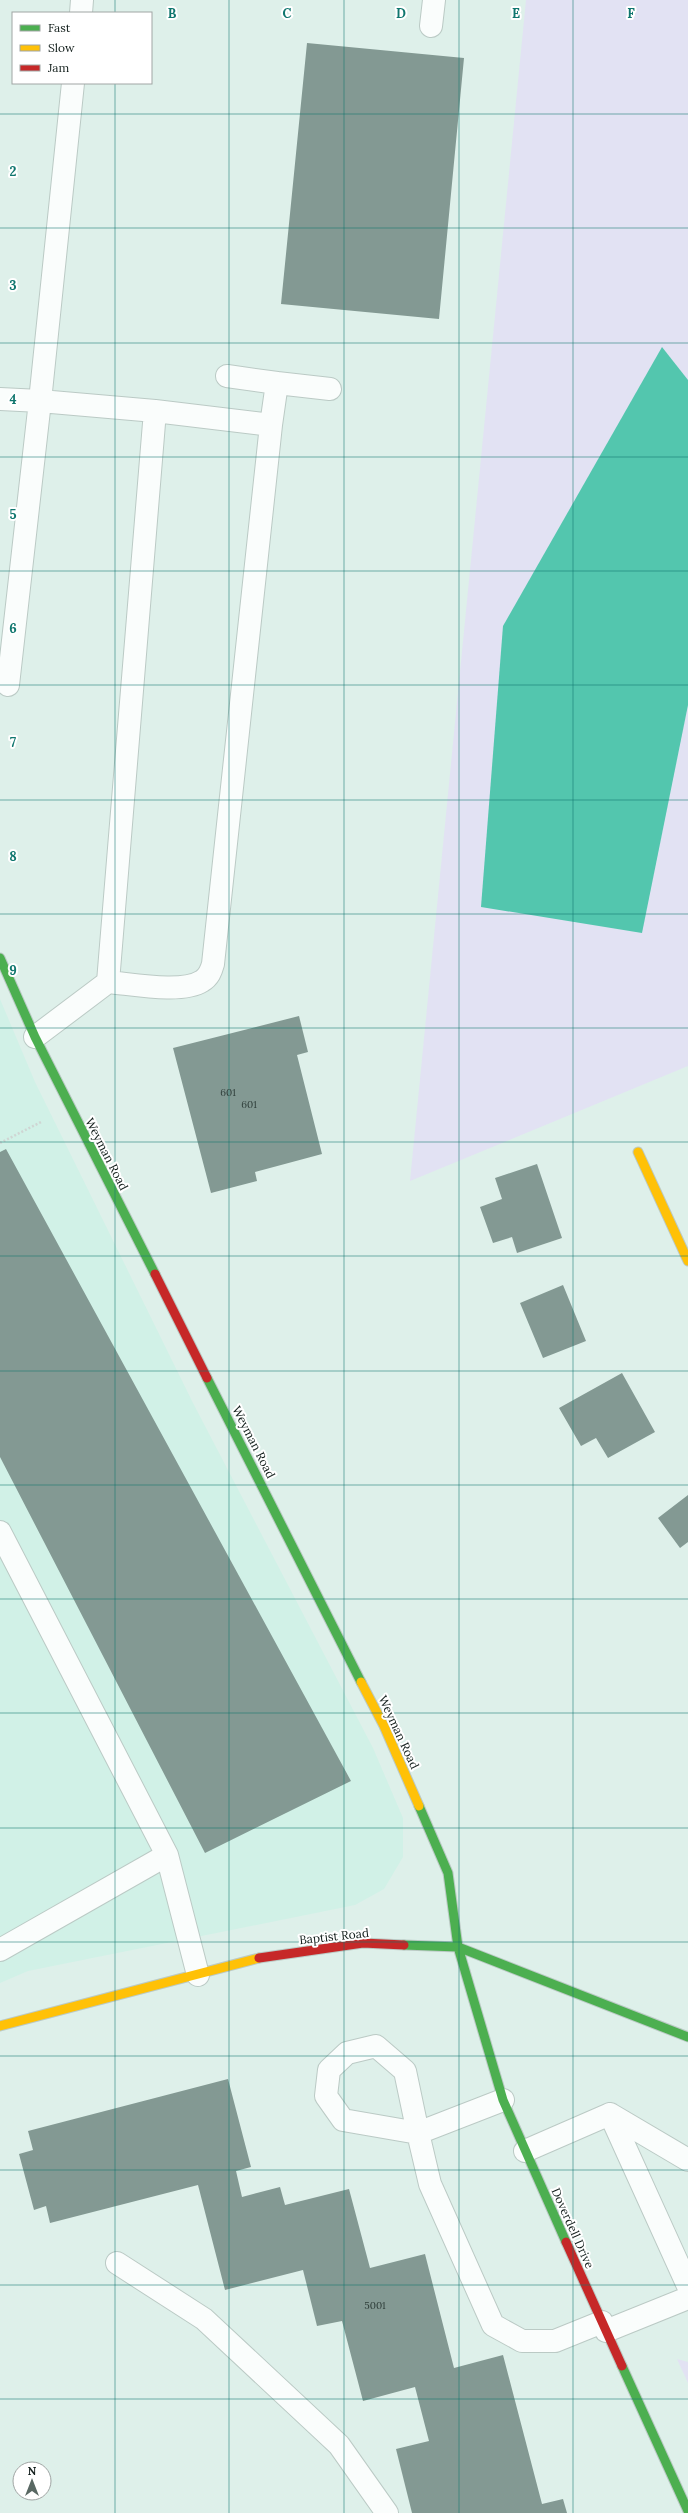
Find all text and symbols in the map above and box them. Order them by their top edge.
text: B [168,5,177,22]
text: C [283,5,292,22]
text: D [396,5,406,22]
text: E [512,5,520,22]
text: F [627,5,635,22]
legend [12,12,152,84]
text: Fast [48,20,71,35]
text: Slow [48,40,75,55]
text: Jam [47,60,69,75]
text: 2 [10,163,17,180]
text: 3 [9,277,17,294]
text: 4 [9,391,17,408]
text: 5 [9,506,17,523]
text: 6 [9,620,17,637]
text: 7 [10,734,16,751]
text: 8 [9,848,17,865]
text: 9 [9,962,17,979]
house number: 601 [220,1086,236,1099]
house number: 601 [241,1098,257,1111]
street label: Weyman Road [82,1115,132,1193]
street label: Weyman Road [229,1403,279,1481]
street label: Weyman Road [375,1693,423,1771]
street label: Baptist Road [298,1925,370,1947]
street label: Doverdell Drive [548,2185,598,2271]
house number: 5001 [364,2299,386,2312]
north arrow [12,2461,52,2501]
text: N [28,2464,37,2478]

